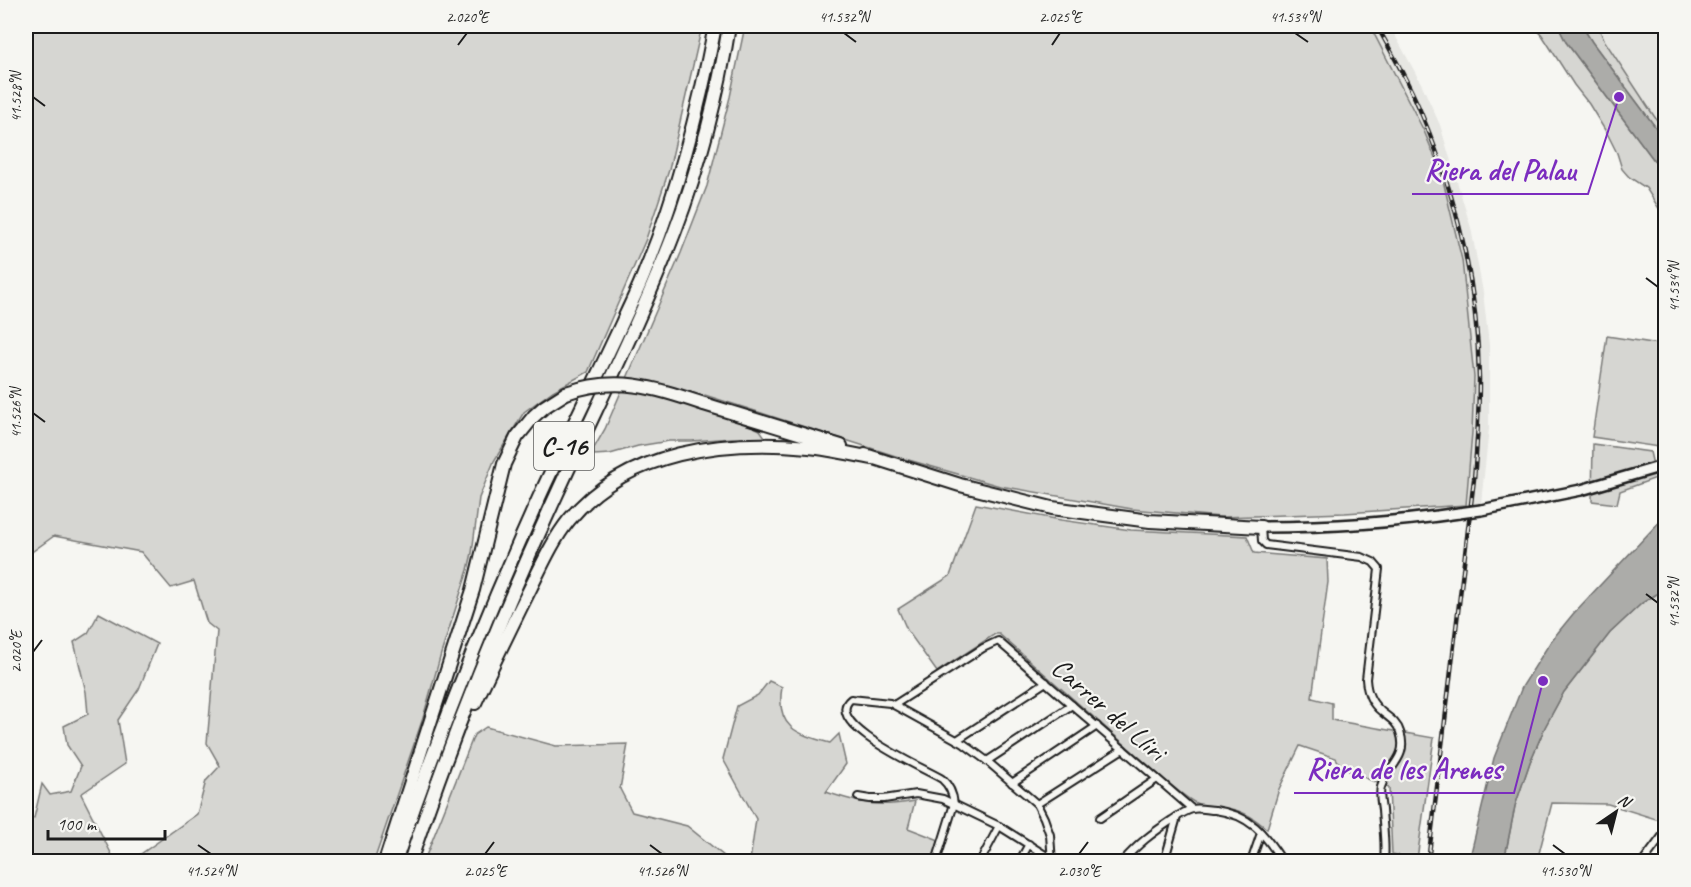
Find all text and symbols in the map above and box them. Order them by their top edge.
text: 2.020°E [446,8,490,27]
text: 41.532°N [819,8,872,27]
text: 2.025°E [1039,8,1083,27]
text: 41.534°N [1270,8,1323,27]
text: 41.528°N [7,69,26,122]
callout: Riera del Palau [1412,146,1588,194]
text: Riera del Palau [1424,151,1578,189]
text: 41.534°N [1665,259,1684,312]
text: 41.526°N [7,385,26,438]
road number: C-16 [534,422,594,470]
text: 41.532°N [1665,575,1684,628]
text: 2.020°E [7,629,26,673]
street label: Carrer del Lliri [1045,650,1176,771]
callout: Riera de les Arenes [1294,745,1514,793]
text: Riera de les Arenes [1306,750,1505,788]
north arrow [1586,782,1646,842]
text: N [1614,789,1636,813]
scale bar [48,803,165,841]
text: 100 m [57,813,98,835]
text: 41.524°N [186,862,239,881]
text: 2.025°E [464,862,508,881]
text: 41.526°N [637,862,690,881]
text: 2.030°E [1058,862,1102,881]
text: 41.530°N [1540,862,1593,881]

